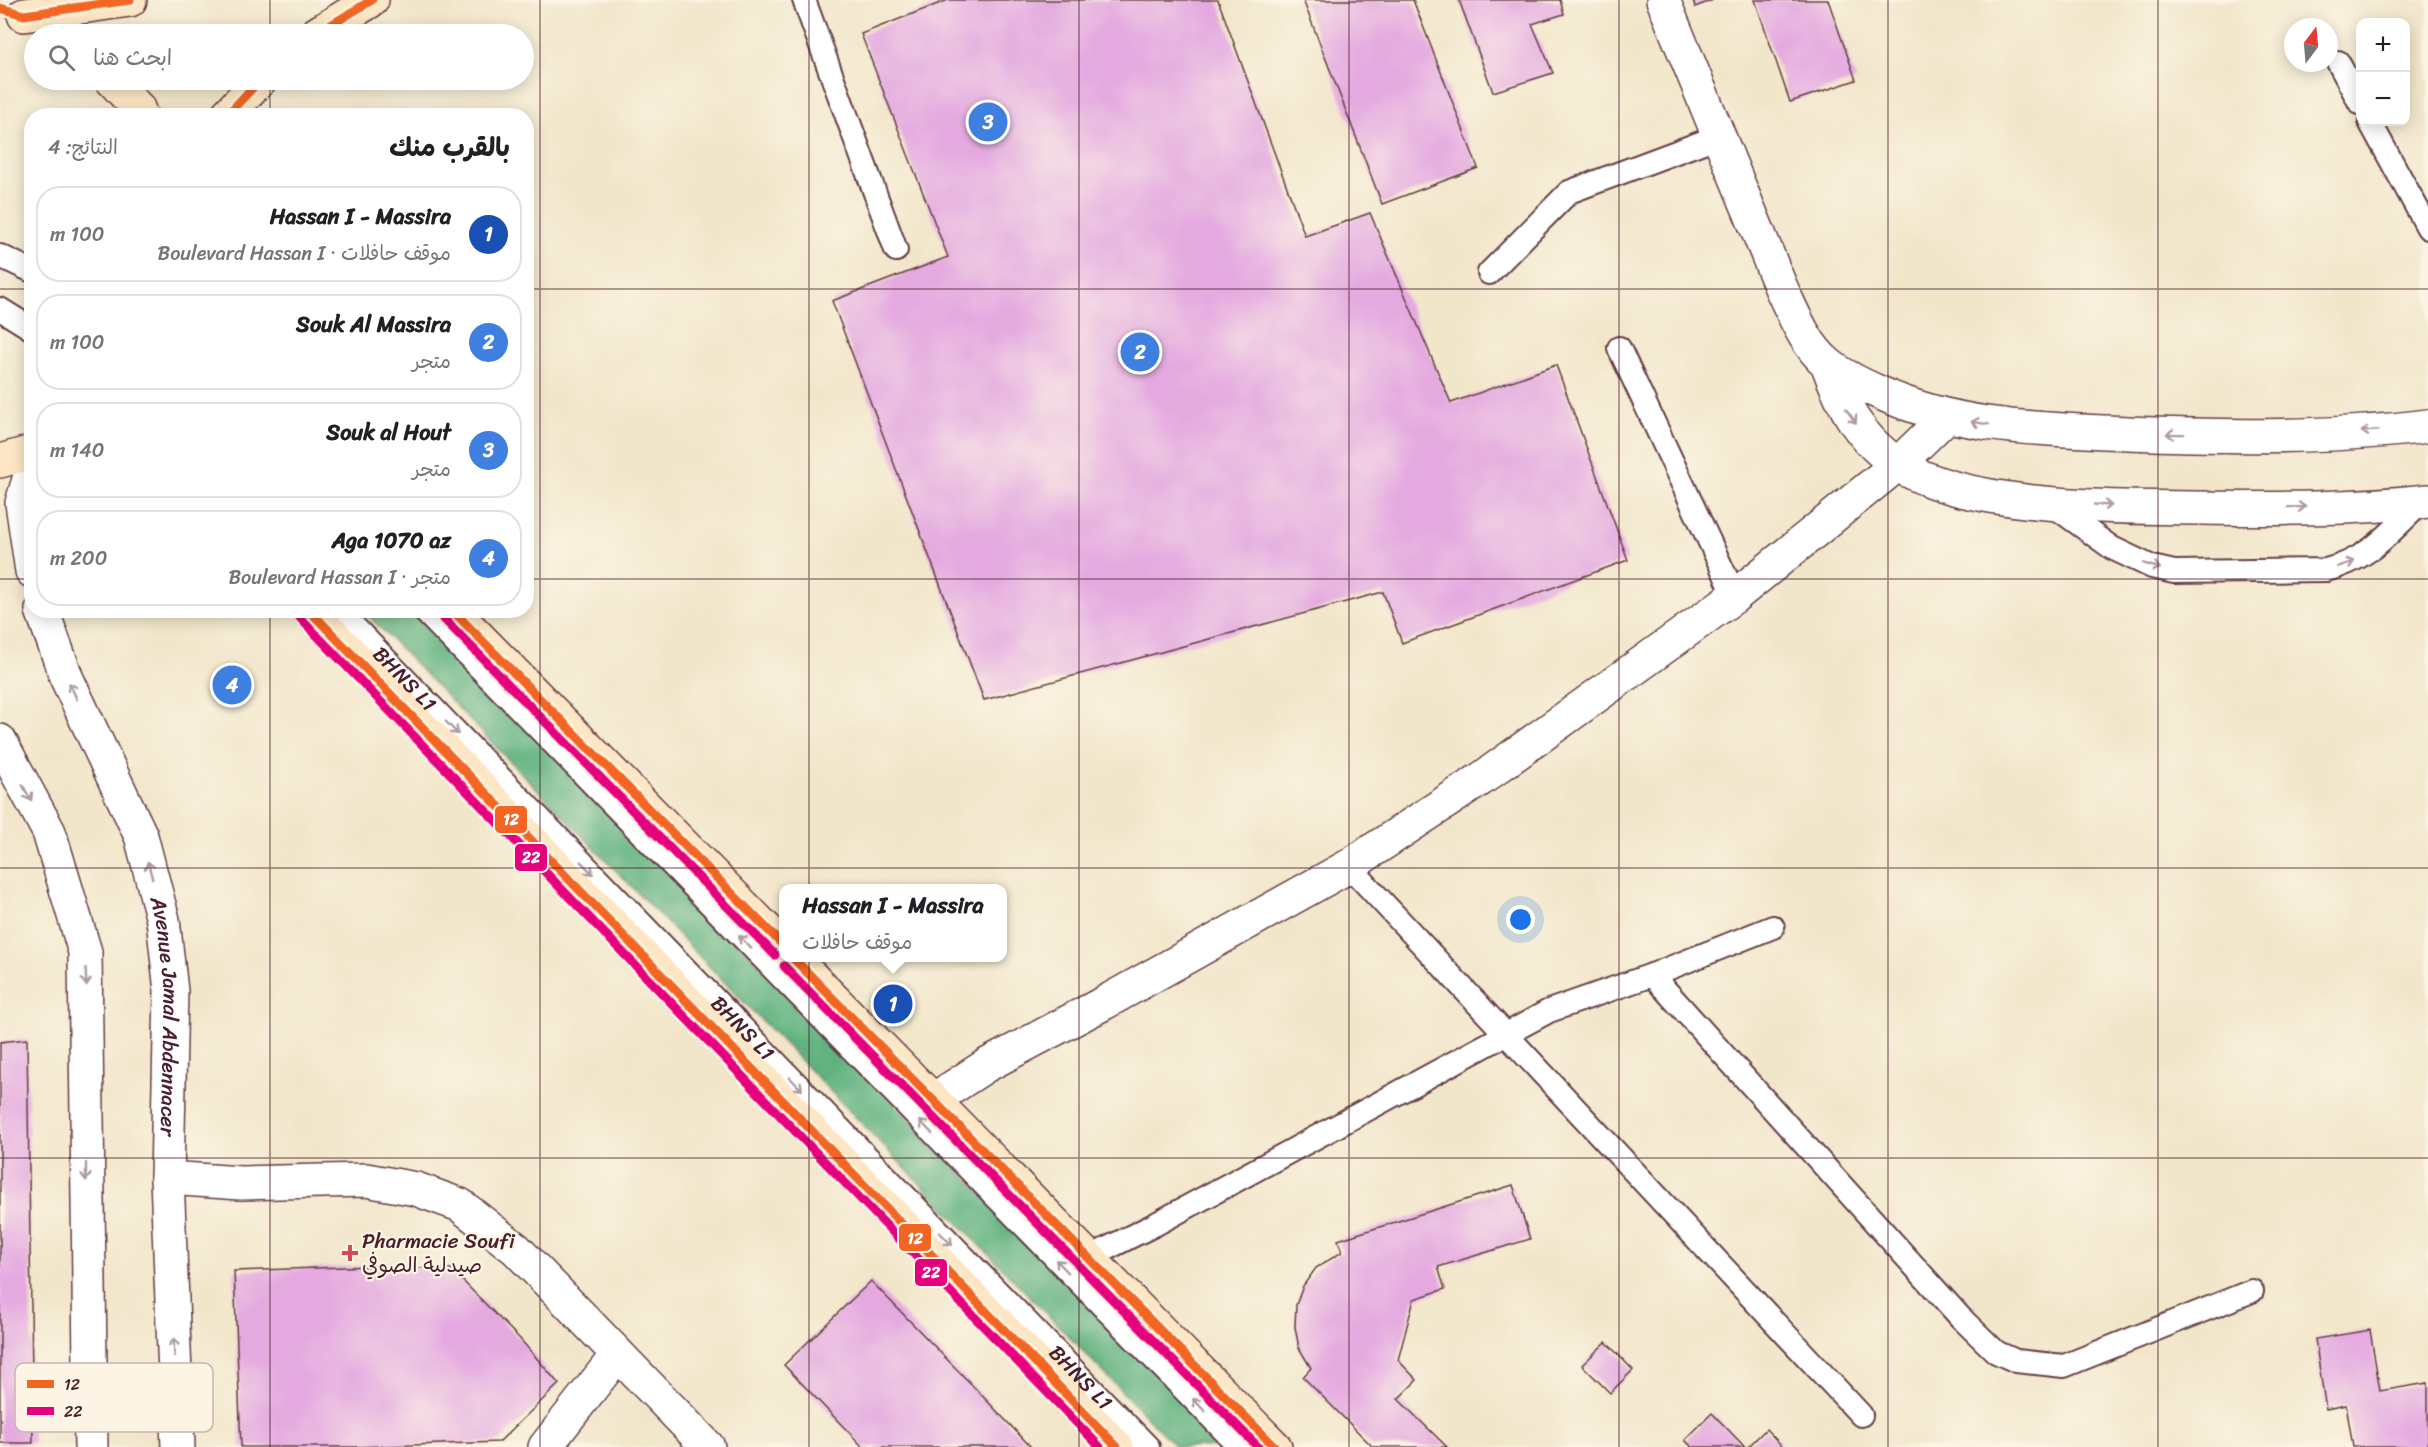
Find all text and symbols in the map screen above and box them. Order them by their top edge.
north arrow [2284,18,2338,72]
map controls [2356,18,2410,126]
button: + [2356,18,2410,72]
search box [24,24,534,90]
text: ابحث هنا [93,38,172,77]
icon: search [45,41,78,74]
button: − [2356,72,2410,126]
pin: 3 [968,100,1008,144]
text: بالقرب منك [389,124,510,170]
text: النتائج: 4 [48,130,118,165]
text: Hassan I - Massira [270,197,451,236]
text: 100 m [50,217,104,252]
text: 1 [484,217,493,252]
text: موقف حافلات · Boulevard Hassan I [158,236,451,271]
text: Souk Al Massira [296,305,451,344]
text: 100 m [50,325,104,360]
text: 2 [483,325,494,360]
pin: 2 [1120,330,1160,374]
text: متجر [412,344,451,379]
one-way arrow [1845,407,1857,423]
text: Souk al Hout [326,413,451,452]
one-way arrow [1971,418,1991,429]
one-way arrow [2360,426,2380,437]
one-way arrow [2165,429,2185,440]
text: 140 m [50,433,104,468]
text: 3 [483,433,494,468]
text: متجر [412,452,451,487]
one-way arrow [2092,500,2112,511]
one-way arrow [2287,501,2307,513]
text: Aga 1070 az [332,521,451,560]
text: 200 m [50,541,107,576]
text: 4 [482,541,495,576]
one-way arrow [2336,558,2355,569]
text: متجر · Boulevard Hassan I [228,560,451,595]
one-way arrow [2142,561,2161,572]
street label: BHNS L1 [363,637,446,721]
pin: 4 [212,662,252,708]
one-way arrow [66,683,78,701]
one-way arrow [444,720,459,735]
one-way arrow [22,783,33,801]
line badge: 12 [494,805,528,834]
text: 12 [503,805,520,834]
line badge: 22 [514,843,548,872]
text: 22 [521,843,541,872]
one-way arrow [580,860,594,875]
one-way arrow [143,861,155,880]
popup [779,884,1007,962]
text: Hassan I - Massira [802,886,984,925]
street label: Avenue Jamal Abdennacer [138,891,190,1138]
your location [1506,905,1535,934]
text: موقف حافلات [802,925,912,960]
one-way arrow [738,935,753,950]
one-way arrow [80,966,91,986]
pin: 1 [874,982,912,1026]
street label: BHNS L1 [701,986,784,1070]
one-way arrow [789,1076,803,1091]
one-way arrow [919,1119,933,1134]
one-way arrow [80,1161,92,1181]
place label: Pharmacie Soufi صيدلية الصوفي [362,1222,516,1284]
line badge: 12 [898,1223,932,1252]
text: 12 [907,1224,924,1253]
one-way arrow [939,1231,953,1246]
marker: Pharmacie Soufi صيدلية الصوفي [343,1246,357,1260]
line badge: 22 [914,1258,948,1287]
text: 22 [921,1258,941,1287]
one-way arrow [1055,1258,1070,1273]
street label: BHNS L1 [1039,1335,1122,1420]
one-way arrow [168,1337,179,1357]
legend [15,1363,213,1432]
text: 12 [64,1370,80,1399]
text: 22 [64,1397,82,1426]
one-way arrow [1192,1398,1206,1413]

